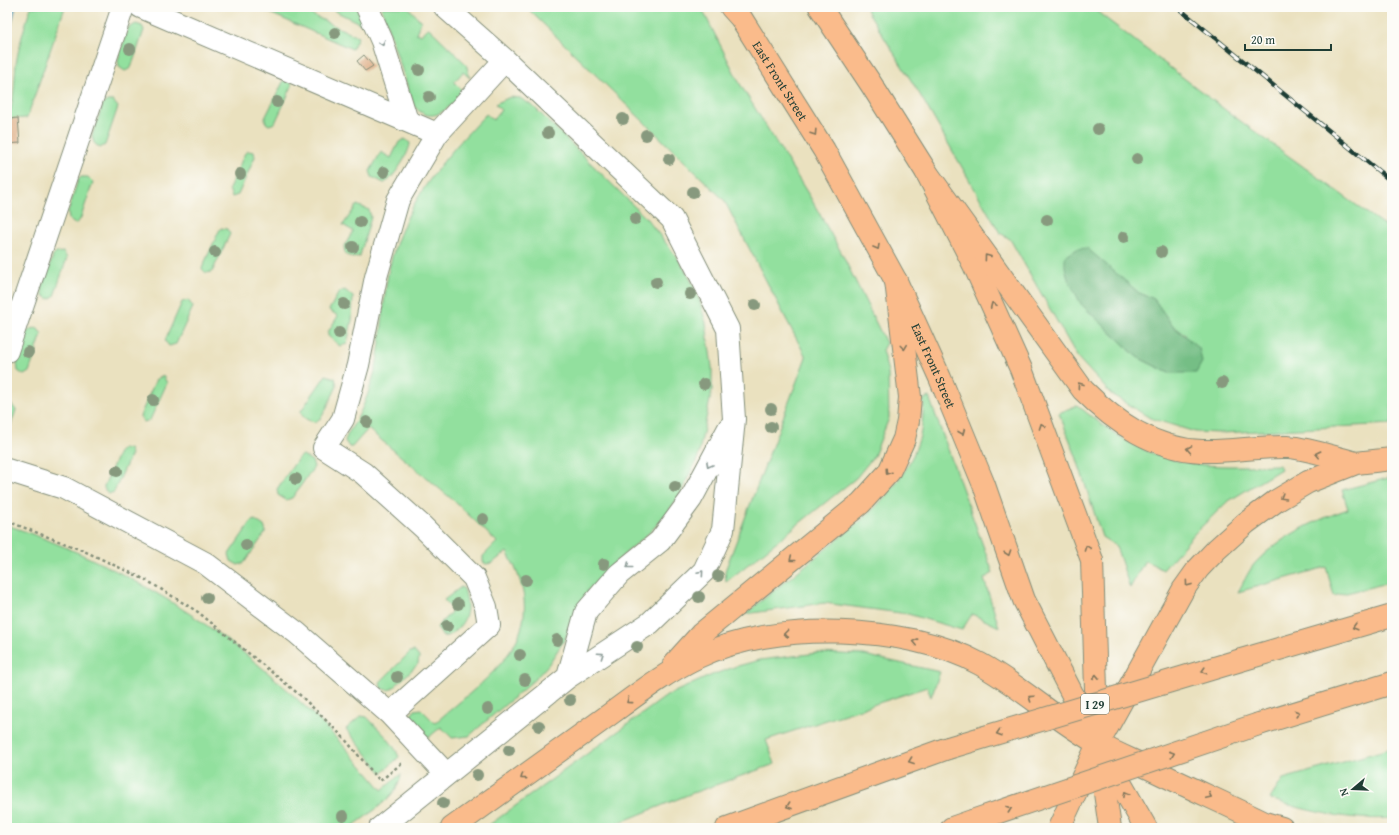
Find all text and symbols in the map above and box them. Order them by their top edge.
scale bar [1245,26,1331,52]
text: 20 m [1251,31,1275,48]
street label: East Front Street [748,37,813,125]
one-way arrow [378,39,386,46]
one-way arrow [809,129,816,136]
one-way arrow [873,243,880,250]
one-way arrow [985,254,992,261]
one-way arrow [989,302,997,309]
street label: East Front Street [907,320,961,411]
one-way arrow [899,344,908,350]
one-way arrow [1077,382,1084,389]
one-way arrow [1038,422,1047,429]
one-way arrow [957,427,965,435]
one-way arrow [1186,445,1192,453]
one-way arrow [1315,450,1321,458]
one-way arrow [706,461,714,469]
one-way arrow [886,468,893,475]
one-way arrow [1280,493,1287,500]
one-way arrow [1083,544,1092,551]
one-way arrow [1003,550,1011,557]
one-way arrow [789,555,796,562]
one-way arrow [626,561,633,568]
one-way arrow [696,571,703,578]
one-way arrow [1185,580,1192,587]
one-way arrow [1351,622,1358,631]
one-way arrow [783,629,789,638]
one-way arrow [912,638,919,646]
one-way arrow [597,652,604,660]
one-way arrow [1201,666,1208,675]
one-way arrow [1091,674,1100,680]
road number: I 29 [1081,694,1109,714]
one-way arrow [1028,695,1035,703]
one-way arrow [626,696,633,704]
one-way arrow [1293,709,1300,718]
one-way arrow [996,728,1003,737]
one-way arrow [1169,750,1176,758]
one-way arrow [908,757,915,765]
north arrow [1333,769,1373,809]
one-way arrow [521,772,528,779]
text: N [1335,786,1352,798]
one-way arrow [1124,791,1131,798]
one-way arrow [1205,791,1212,799]
one-way arrow [786,801,793,809]
one-way arrow [1006,805,1013,813]

